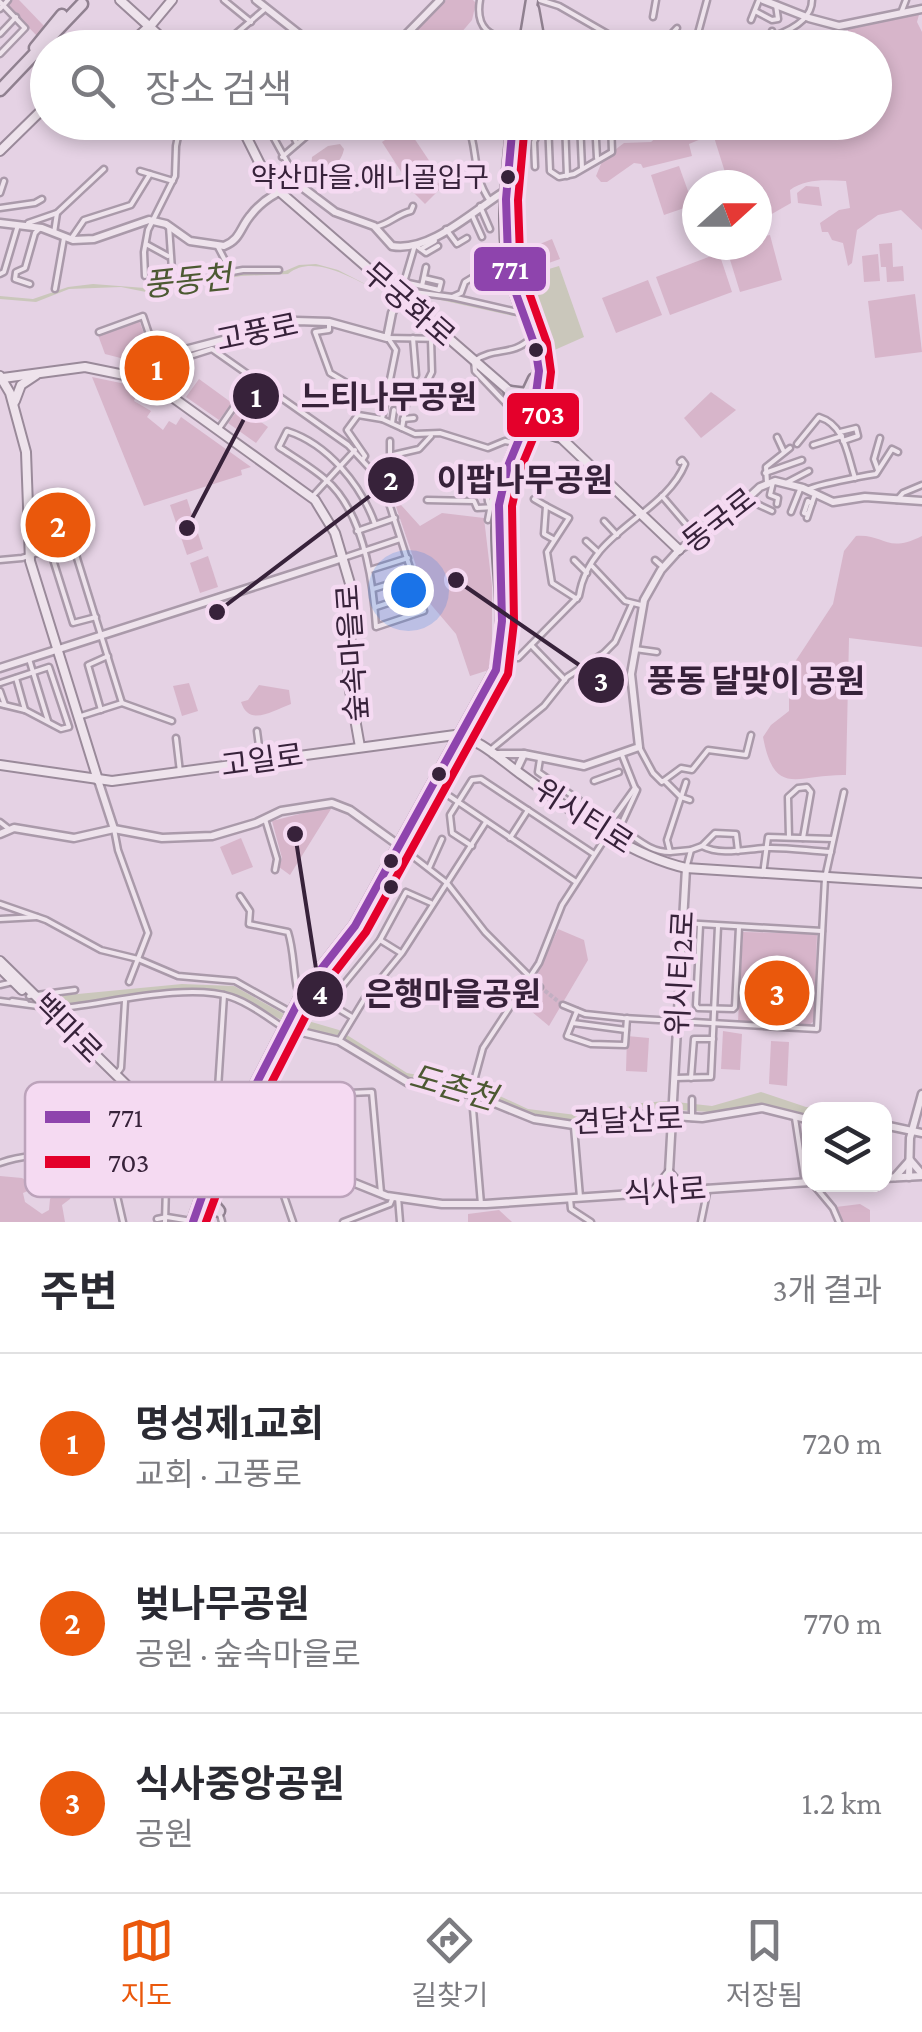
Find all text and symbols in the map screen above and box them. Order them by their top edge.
search box [30,30,892,140]
icon: search [65,58,120,113]
text: 장소 검색 [145,68,292,110]
place label: 약산마을.애니골입구 [251,162,489,193]
marker: 약산마을.애니골입구 [498,167,518,187]
north arrow [682,170,772,260]
line badge: 771 [472,245,548,293]
text: 771 [491,254,529,285]
street label: 무궁화로 [357,255,461,353]
water label: 풍동천 [141,258,236,304]
street label: 고풍로 [213,307,301,357]
pin: 1 [124,330,190,406]
unlabelled marker [526,340,546,360]
callout: 느티나무공원 [231,365,498,427]
text: 느티나무공원 [301,379,477,415]
text: 1 [250,380,262,413]
line badge: 703 [505,391,581,439]
text: 703 [521,399,565,430]
callout: 이팝나무공원 [366,449,633,511]
text: 이팝나무공원 [437,462,613,498]
text: 2 [383,463,399,496]
street label: 동국로 [676,482,762,558]
pin: 2 [26,488,90,562]
your location [383,565,434,616]
street label: 숲속마을로 [331,583,373,723]
callout: 풍동 달맞이 공원 [576,649,885,711]
text: 풍동 달맞이 공원 [647,663,865,699]
text: 3 [594,664,608,697]
street label: 고일로 [219,738,305,782]
unlabelled marker [429,764,449,784]
street label: 위시티로 [529,772,639,860]
unlabelled marker [381,851,401,871]
unlabelled marker [381,877,401,897]
street label: 위시티2로 [660,910,700,1036]
pin: 3 [744,956,810,1030]
callout: 은행마을공원 [295,963,562,1025]
text: 은행마을공원 [365,976,541,1012]
text: 4 [312,977,328,1010]
street label: 백마로 [27,987,109,1069]
water label: 도촌천 [406,1058,504,1117]
legend [25,1082,355,1197]
text: 771 [108,1102,143,1133]
street label: 견달산로 [572,1102,684,1138]
map controls [802,1102,892,1192]
button: layers [802,1102,892,1192]
text: 703 [108,1147,149,1178]
street label: 식사로 [623,1172,707,1210]
text: 주변 [40,1268,117,1315]
text: 3개 결과 [772,1272,882,1308]
text: 명성제1교회 [135,1403,324,1445]
text: 1 [67,1425,78,1461]
text: 720 m [802,1425,882,1461]
text: 교회 · 고풍로 [135,1456,302,1492]
text: 벚나무공원 [135,1583,310,1625]
text: 2 [64,1605,81,1641]
text: 770 m [803,1605,882,1641]
text: 공원 · 숲속마을로 [135,1636,361,1672]
text: 식사중앙공원 [135,1763,345,1805]
text: 3 [65,1785,80,1821]
text: 1.2 km [802,1785,882,1821]
text: 공원 [135,1816,194,1852]
tab: 지도 [119,1913,174,2013]
tab: 길찾기 [411,1913,488,2013]
tab: 저장됨 [726,1913,803,2013]

